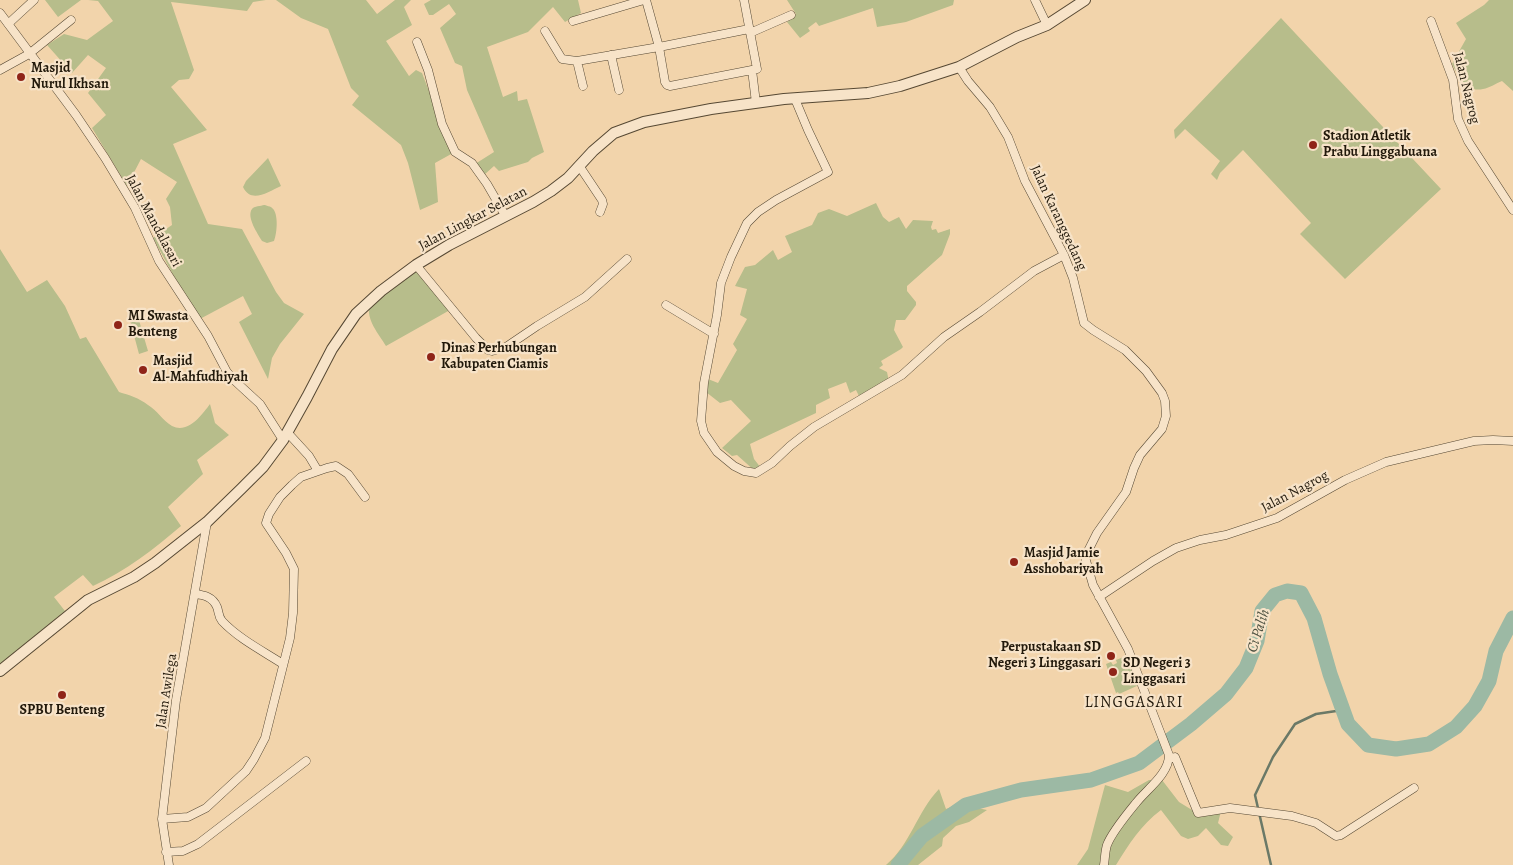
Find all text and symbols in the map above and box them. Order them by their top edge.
street label: Jalan Nagrog [1449,50,1483,126]
place label: Masjid Nurul Ikhsan [31,61,109,94]
marker: Masjid Nurul Ikhsan [15,71,27,83]
place label: Stadion Atletik Prabu Linggabuana [1323,129,1437,162]
marker: Stadion Atletik Prabu Linggabuana [1307,139,1319,151]
street label: Jalan Karanggedang [1026,162,1090,274]
street label: Jalan Mandalasari [122,172,184,270]
street label: Jalan Lingkar Selatan [416,183,530,255]
place label: MI Swasta Benteng [128,309,189,342]
marker: MI Swasta Benteng [112,319,124,331]
place label: Dinas Perhubungan Kabupaten Ciamis [441,341,557,374]
marker: Dinas Perhubungan Kabupaten Ciamis [425,351,437,363]
place label: Masjid Al-Mahfudhiyah [153,354,248,387]
marker: Masjid Al-Mahfudhiyah [137,364,149,376]
street label: Jalan Nagrog [1259,467,1331,517]
place label: Masjid Jamie Asshobariyah [1024,546,1103,578]
marker: Masjid Jamie Asshobariyah [1008,556,1020,568]
water label: Ci Palih [1244,607,1274,655]
place label: Perpustakaan SD Negeri 3 Linggasari [988,640,1101,672]
marker: Perpustakaan SD Negeri 3 Linggasari [1105,650,1117,662]
street label: Jalan Awilega [153,652,181,730]
place label: SD Negeri 3 Linggasari [1123,656,1191,689]
marker: SD Negeri 3 Linggasari [1107,666,1119,678]
marker: SPBU Benteng [56,689,68,701]
district label: LINGGASARI [1083,693,1185,713]
place label: SPBU Benteng [19,703,105,719]

